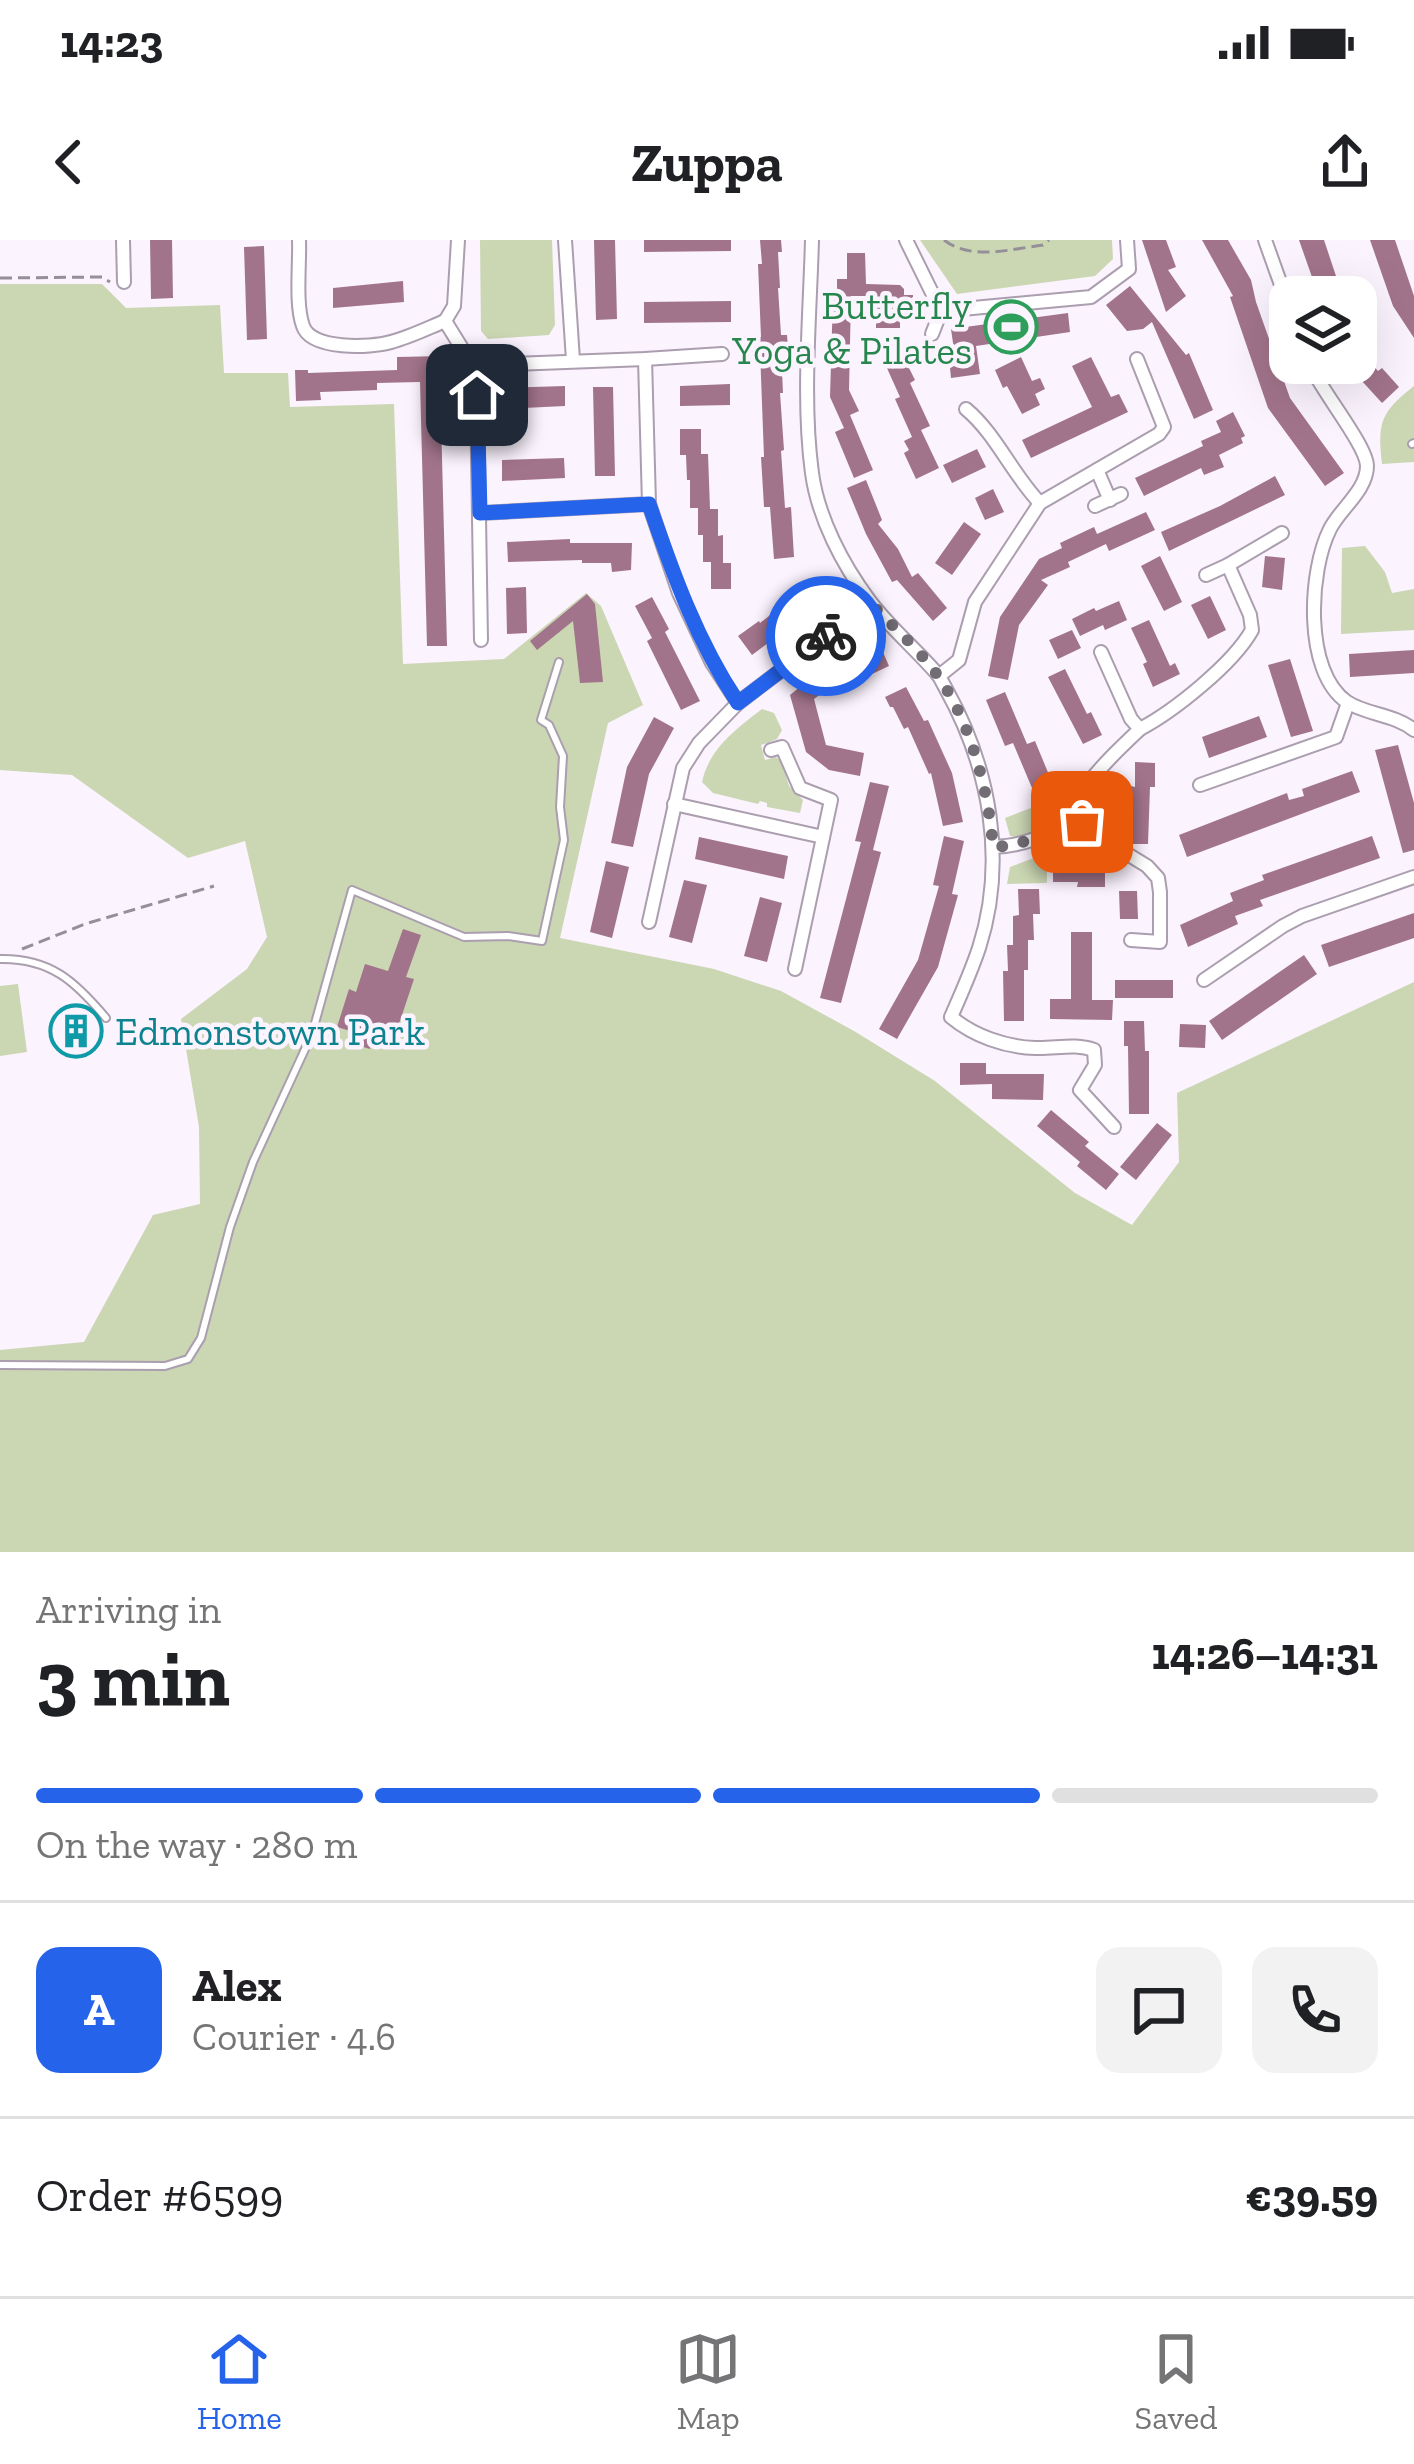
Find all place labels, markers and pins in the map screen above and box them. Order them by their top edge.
place label: Butterfly Yoga & Pilates [731,282,972,374]
sports icon: Butterfly Yoga & Pilates [983,299,1039,355]
pin [426,344,528,446]
pin [1031,771,1133,873]
building icon: Edmonstown Park [48,1003,104,1059]
place label: Edmonstown Park [115,1008,425,1055]

